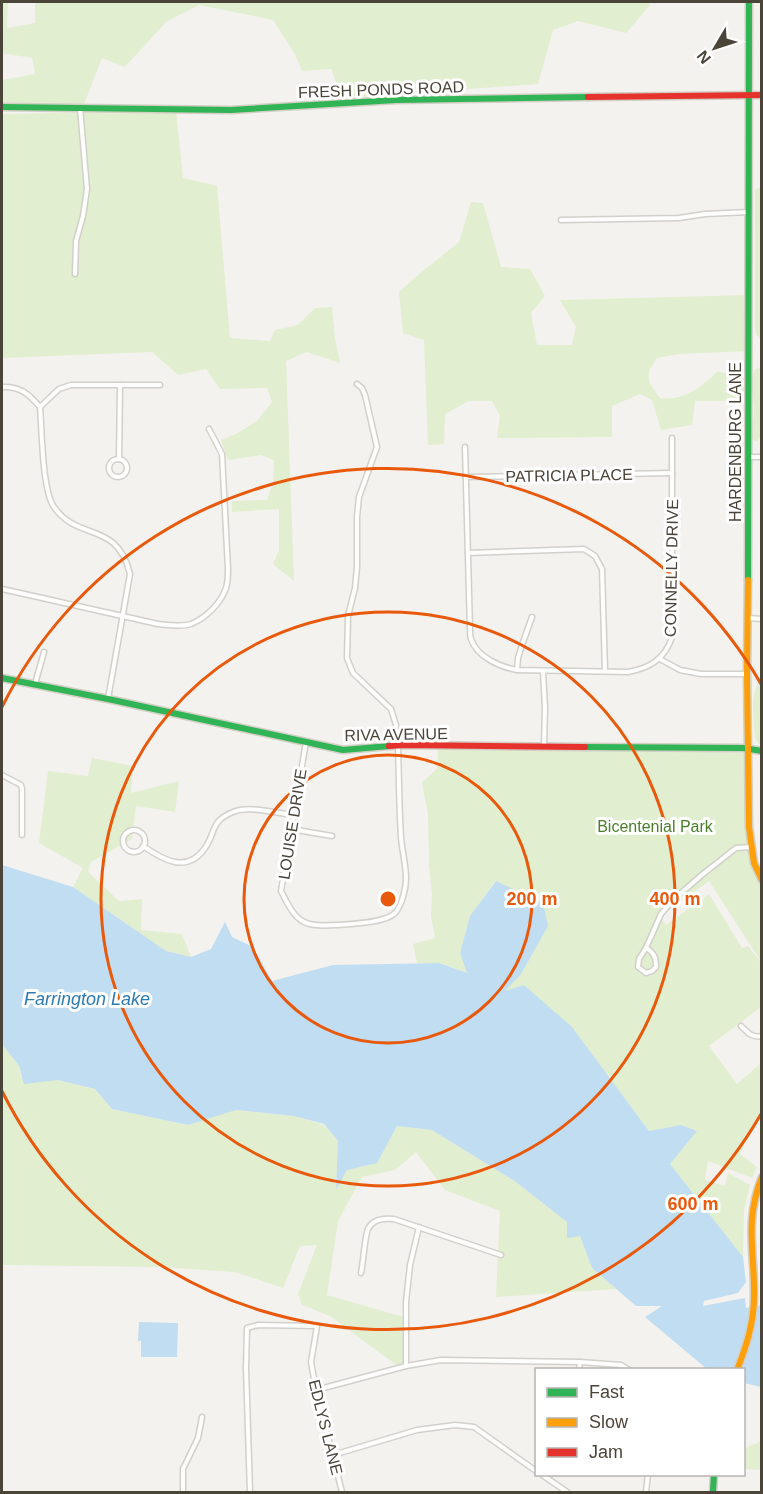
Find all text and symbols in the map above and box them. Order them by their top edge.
north arrow [685,18,745,78]
text: N [693,47,714,67]
street label: FRESH PONDS ROAD [298,78,464,101]
street label: HARDENBURG LANE [727,362,744,522]
street label: PATRICIA PLACE [505,466,633,485]
street label: CONNELLY DRIVE [662,499,681,637]
street label: RIVA AVENUE [344,725,448,744]
street label: LOUISE DRIVE [275,767,310,881]
park label: Bicentenial Park [597,818,714,835]
centre of rings [378,889,398,909]
text: 200 m [506,889,558,909]
text: 400 m [649,889,701,909]
water label: Farrington Lake [24,989,150,1009]
text: 600 m [667,1194,719,1214]
legend [535,1368,745,1476]
street label: EDLYS LANE [305,1378,346,1476]
text: Fast [589,1382,624,1402]
text: Slow [589,1412,629,1432]
text: Jam [589,1442,623,1462]

